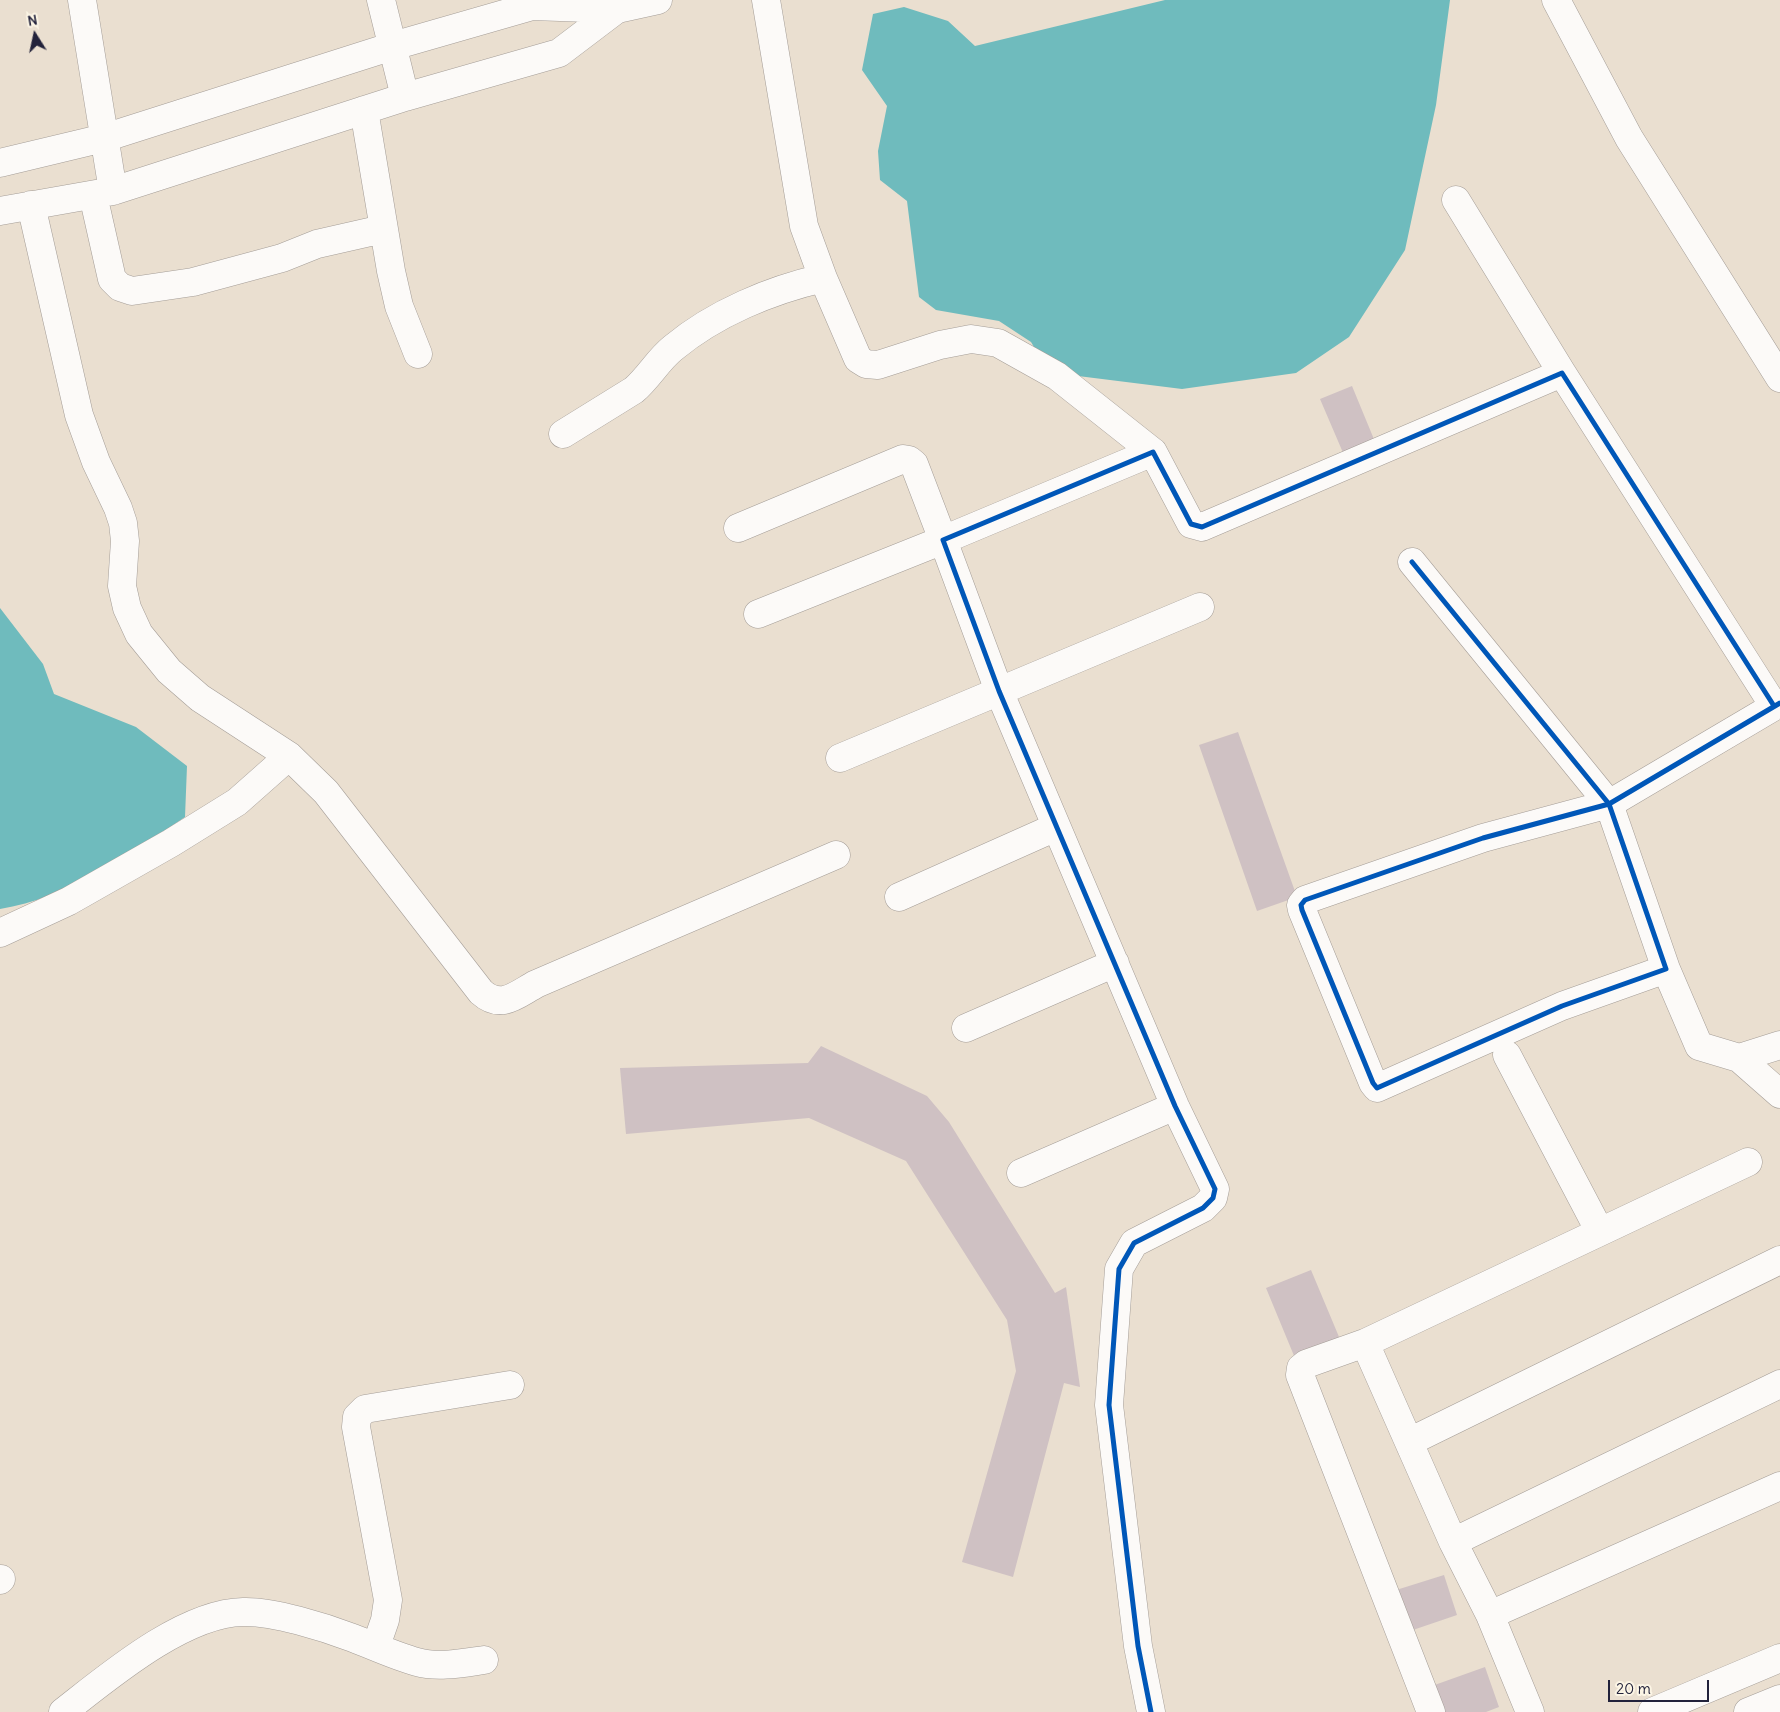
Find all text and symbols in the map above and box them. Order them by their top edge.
north arrow [10,10,60,60]
text: N [26,11,39,30]
scale bar [1610,1670,1711,1702]
text: 20 m [1616,1679,1651,1698]

